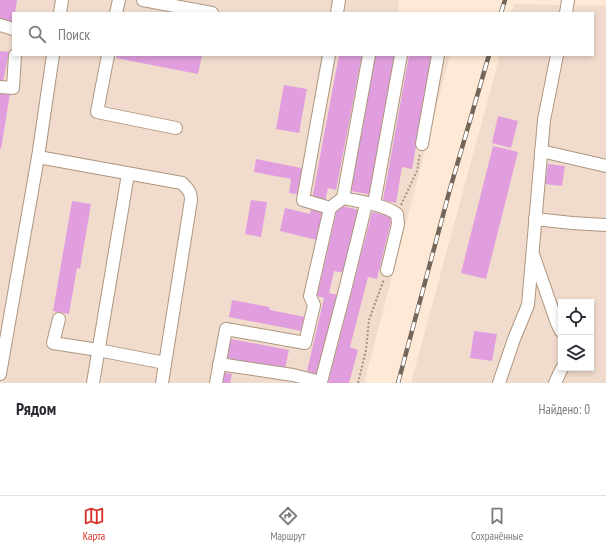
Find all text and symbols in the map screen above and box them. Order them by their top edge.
search box [12,12,594,56]
icon: search [26,23,48,45]
text: Поиск [58,25,90,44]
map controls [558,299,594,371]
button: locate [558,299,594,335]
button: layers [558,335,594,371]
text: Рядом [16,398,56,420]
text: Найдено: 0 [539,401,590,418]
tab: Карта [83,505,105,543]
tab: Маршрут [270,505,306,543]
tab: Сохранённые [471,505,523,543]

